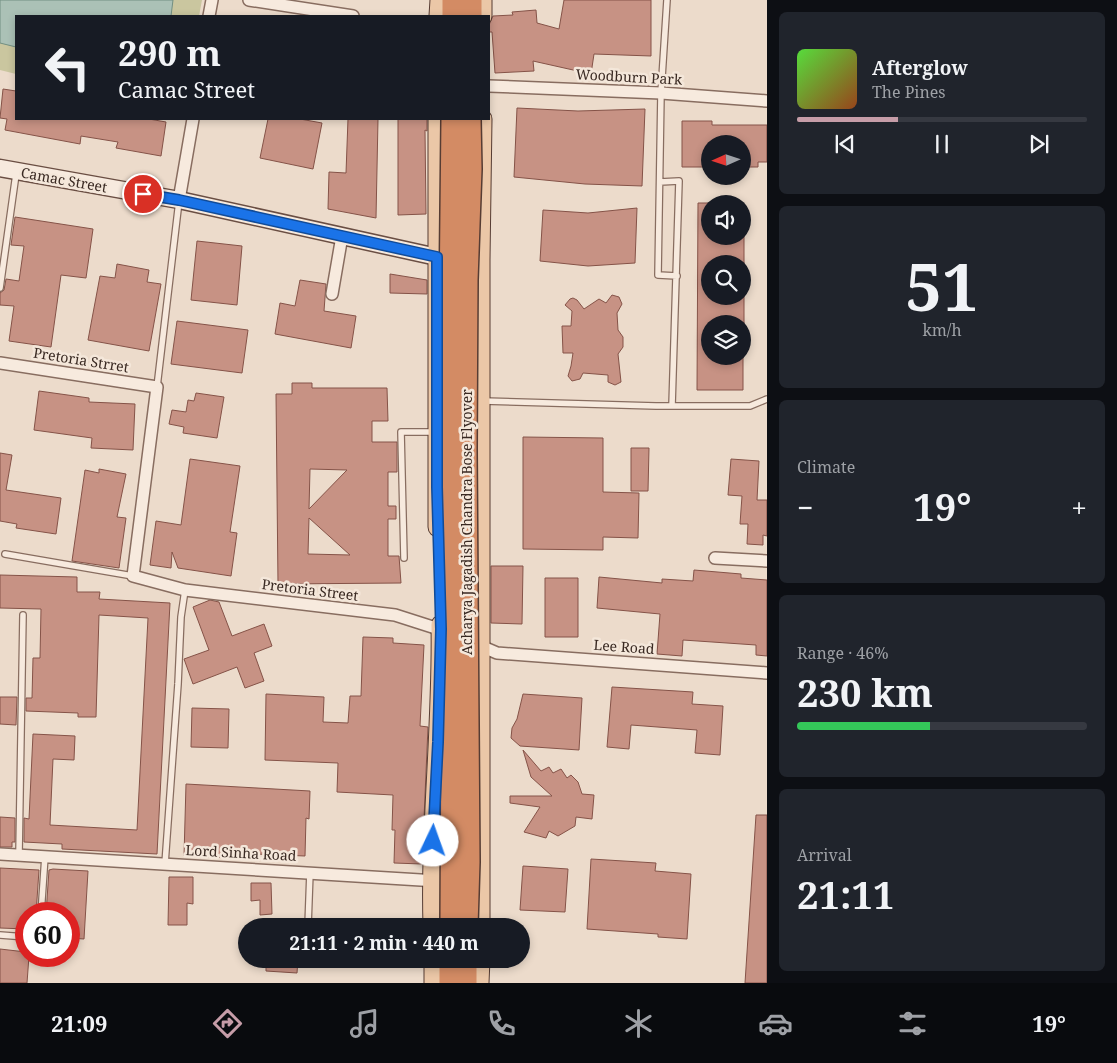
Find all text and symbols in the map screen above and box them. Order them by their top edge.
text: 290 m [118,29,221,76]
icon: left [35,35,100,100]
text: Afterglow [872,55,968,81]
street label: Woodburn Park [575,64,683,89]
text: Camac Street [118,74,255,104]
text: The Pines [872,81,946,103]
icon: previous [831,130,859,158]
icon: pause [928,130,956,158]
icon: next [1025,130,1053,158]
north arrow [701,135,751,185]
map controls [701,135,751,365]
street label: Camac Street [20,163,109,196]
pin [122,173,164,215]
icon: arrive [129,180,157,208]
button: sound [701,195,751,245]
text: 51 [905,242,979,330]
button: search [701,255,751,305]
button: layers [701,315,751,365]
text: km/h [922,319,962,341]
street label: Pretoria Strret [32,343,130,376]
street label: Acharya Jagadish Chandra Bose Flyover [457,389,476,655]
text: Climate [797,456,855,478]
text: 19° [913,480,971,532]
text: − [797,488,813,526]
text: + [1071,488,1087,526]
street label: Pretoria Street [261,574,360,605]
street label: Lee Road [593,635,656,658]
text: Range · 46% [797,642,889,664]
text: 230 km [797,666,933,718]
position arrow [406,814,458,866]
street label: Lord Sinha Road [185,840,297,865]
text: Arrival [797,844,852,866]
text: 21:11 [797,868,894,920]
speed limit sign: 60 [15,902,80,967]
text: 21:11 · 2 min · 440 m [289,930,479,956]
icon: directions [210,1006,245,1041]
icon: music [347,1006,382,1041]
icon: phone [484,1006,519,1041]
icon: climate [621,1006,656,1041]
icon: car [758,1006,793,1041]
icon: filters [895,1006,930,1041]
text: 21:09 [51,1008,107,1038]
text: 19° [1032,1008,1066,1038]

